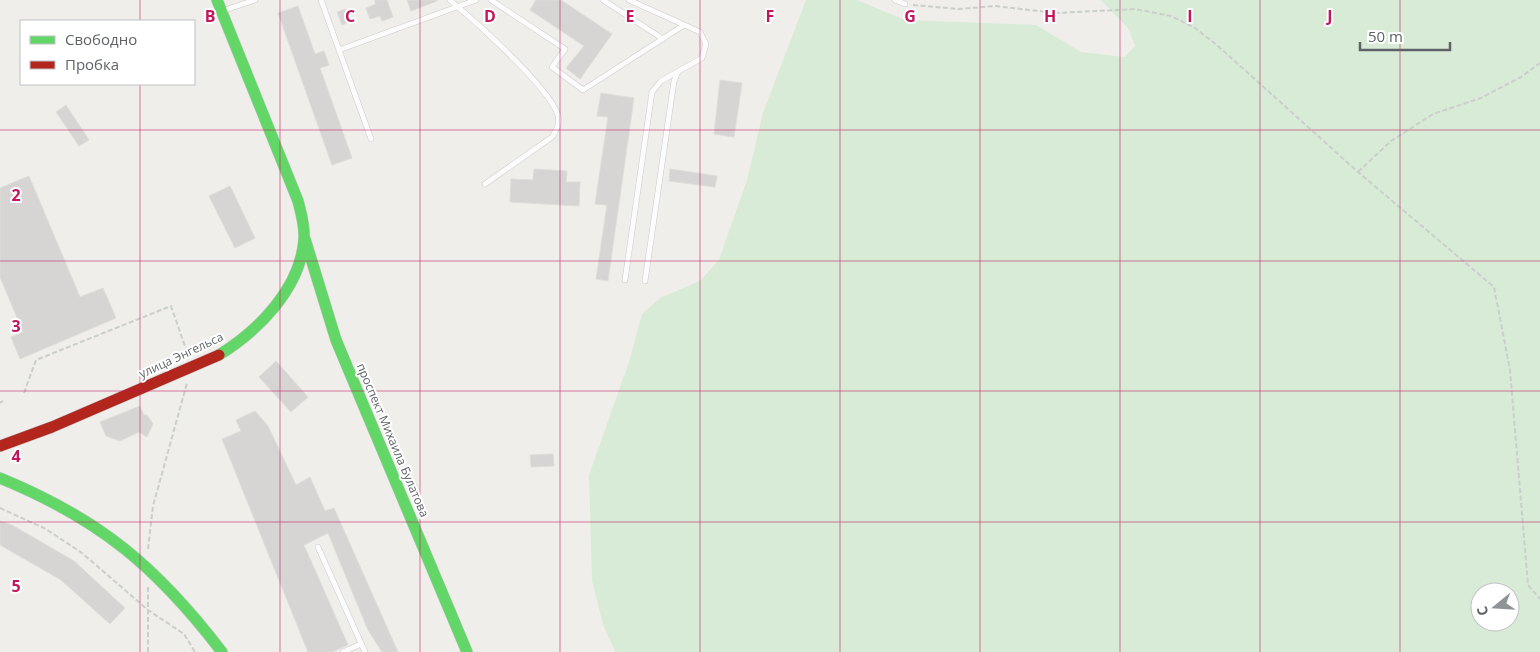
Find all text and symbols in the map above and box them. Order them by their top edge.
text: B [205,5,215,27]
text: C [345,5,355,27]
text: D [484,5,496,27]
text: E [626,5,635,27]
text: F [766,5,774,27]
text: G [904,5,916,27]
text: H [1044,5,1056,27]
text: I [1187,5,1193,27]
text: J [1325,5,1333,27]
legend [20,20,195,85]
scale bar [1360,20,1450,52]
text: 50 m [1368,26,1403,46]
text: Свободно [65,29,137,49]
text: Пробка [65,54,119,74]
text: 2 [11,184,21,206]
text: 3 [11,315,21,337]
street label: улица Энгельса [136,328,226,382]
street label: проспект Михаила Булатова [353,360,433,520]
text: 4 [11,445,21,467]
text: 5 [11,575,21,597]
north arrow [1470,582,1520,632]
text: С [1472,604,1493,618]

